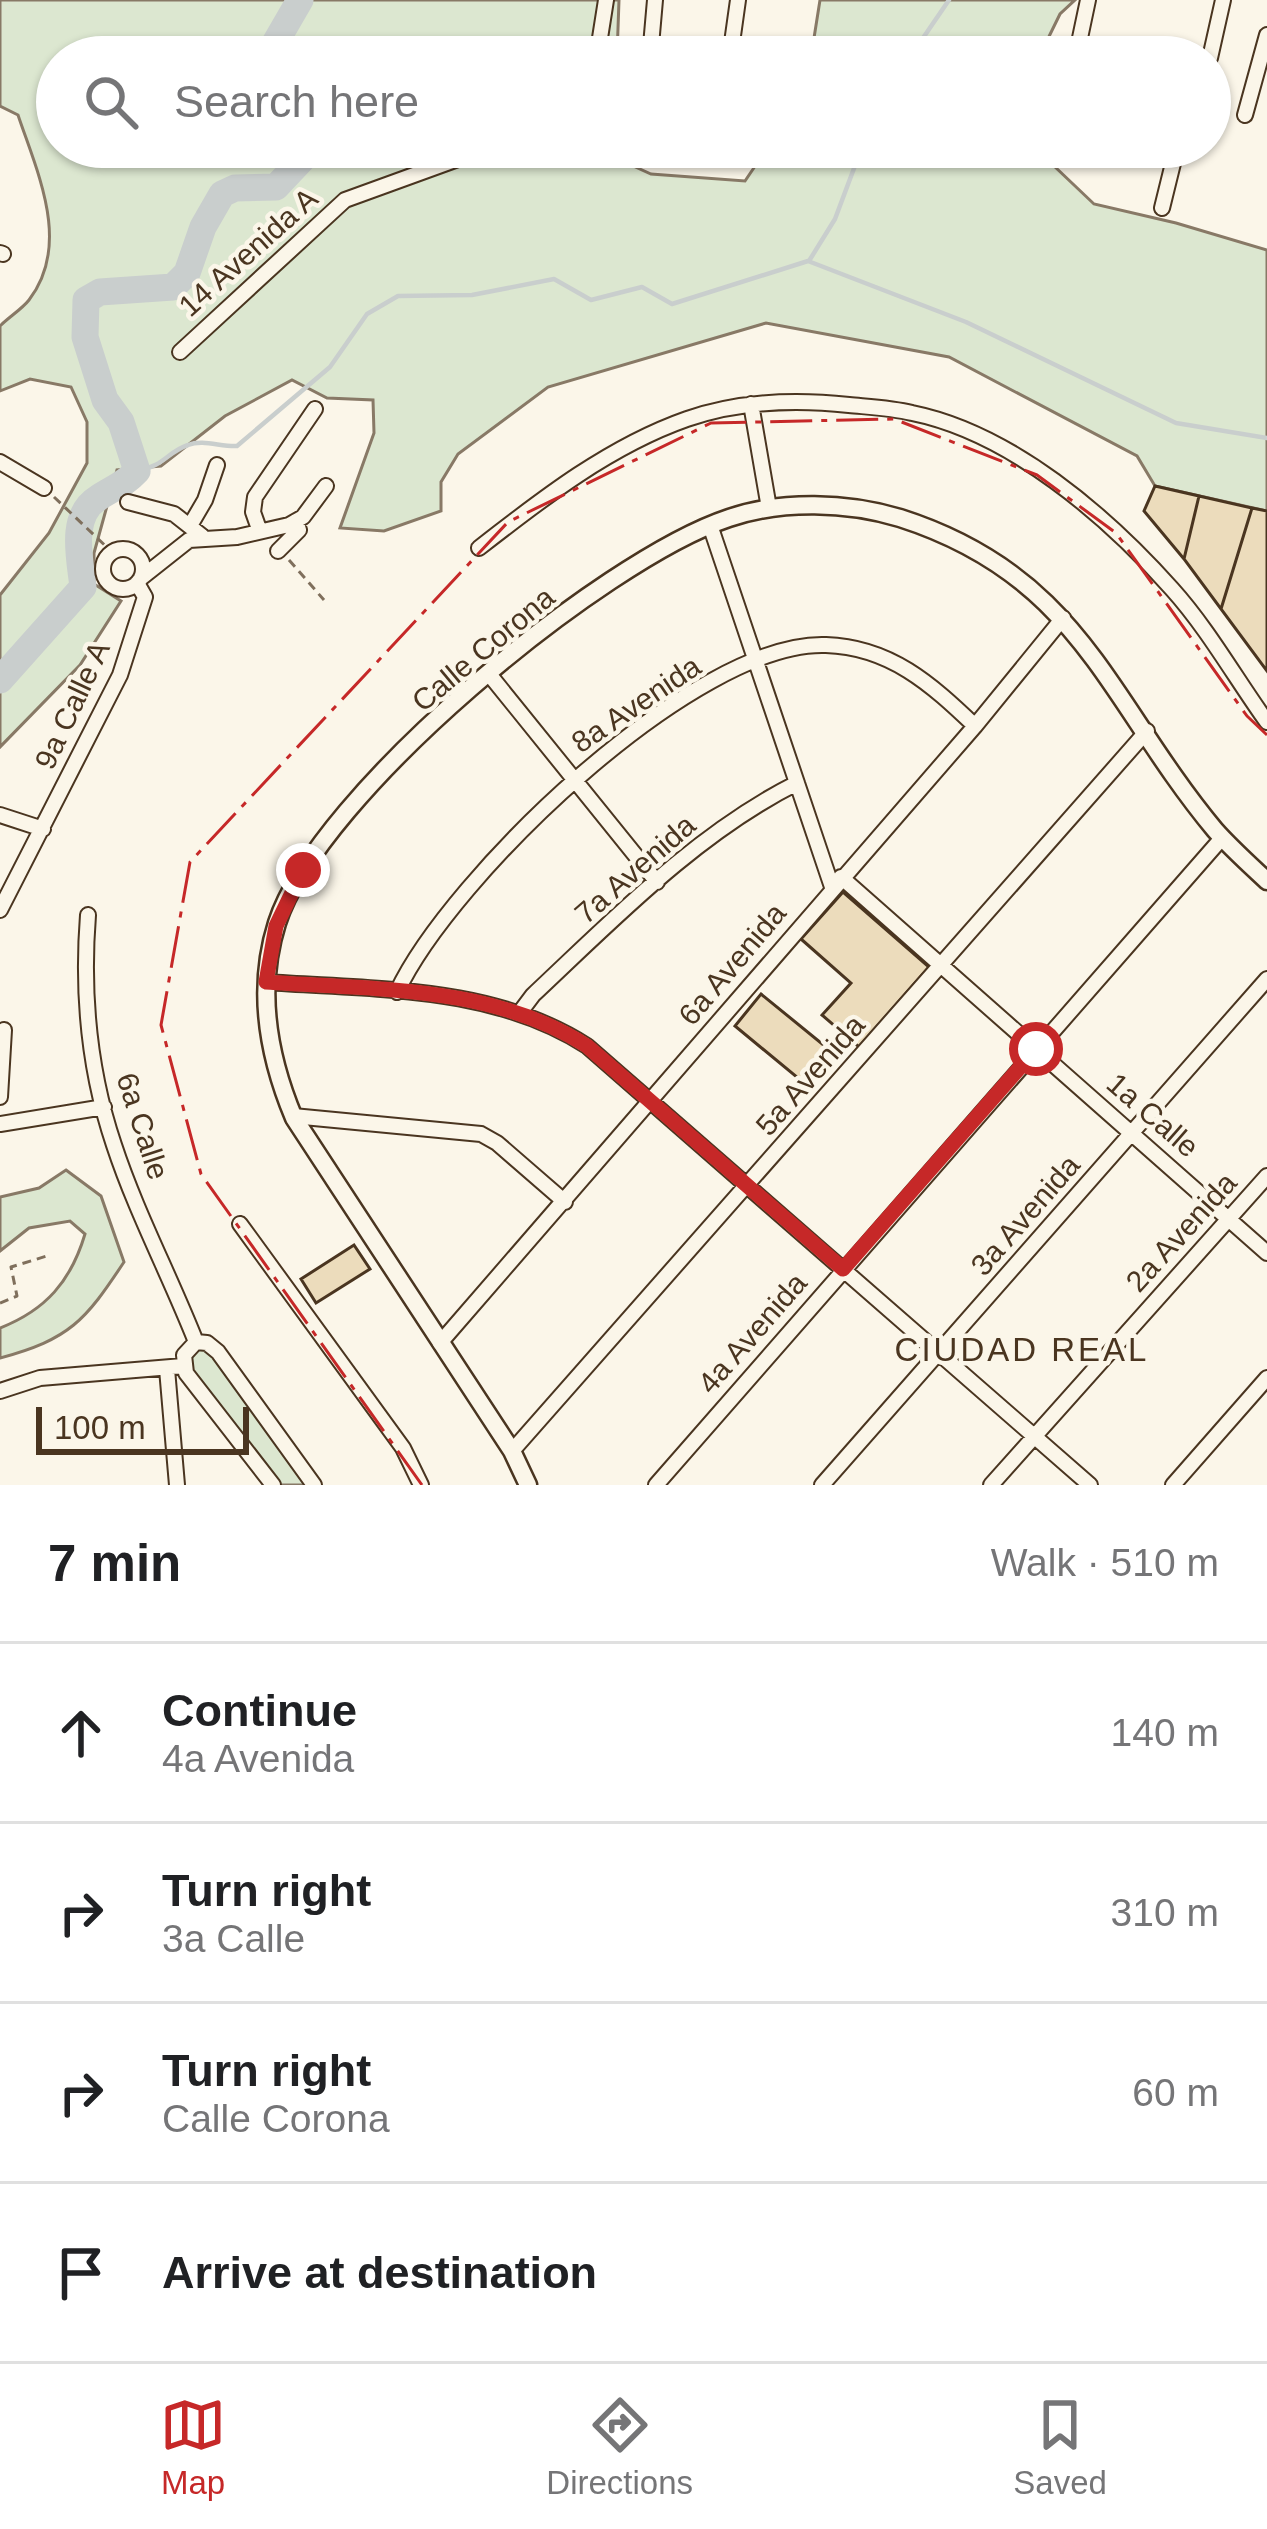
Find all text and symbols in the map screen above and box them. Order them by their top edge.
search box [36,36,1231,168]
icon: search [78,69,144,135]
text: Search here [174,76,419,127]
street label: 14 Avenida A [172,181,324,323]
street label: Calle Corona [405,580,561,718]
street label: 9a Calle A [28,636,116,774]
street label: 8a Avenida [565,649,707,759]
street label: 7a Avenida [568,808,702,930]
route end [276,843,330,897]
street label: 6a Avenida [672,896,792,1031]
street label: 5a Avenida [749,1008,871,1142]
route start [1009,1022,1063,1076]
street label: 1a Calle [1101,1066,1205,1164]
street label: 6a Calle [110,1069,176,1183]
street label: 3a Avenida [964,1148,1086,1282]
street label: 2a Avenida [1119,1166,1243,1298]
street label: 4a Avenida [691,1266,813,1400]
district label: CIUDAD REAL [895,1331,1149,1368]
scale bar [36,1401,249,1454]
text: 100 m [54,1409,146,1446]
text: 7 min [48,1535,181,1592]
text: Walk · 510 m [991,1541,1219,1584]
text: Continue [162,1685,357,1736]
icon: ahead [48,1700,114,1766]
text: 140 m [1111,1711,1219,1754]
text: 4a Avenida [162,1737,354,1780]
text: Turn right [162,1865,371,1916]
icon: right [48,1880,114,1946]
text: 310 m [1111,1891,1219,1934]
text: 3a Calle [162,1917,305,1960]
text: Turn right [162,2045,371,2096]
icon: right [48,2060,114,2126]
text: 60 m [1132,2071,1219,2114]
text: Calle Corona [162,2097,390,2140]
icon: arrive [48,2240,114,2306]
text: Arrive at destination [162,2247,597,2298]
tab: Map [160,2392,226,2502]
tab: Directions [546,2392,693,2502]
tab: Saved [1013,2392,1107,2502]

